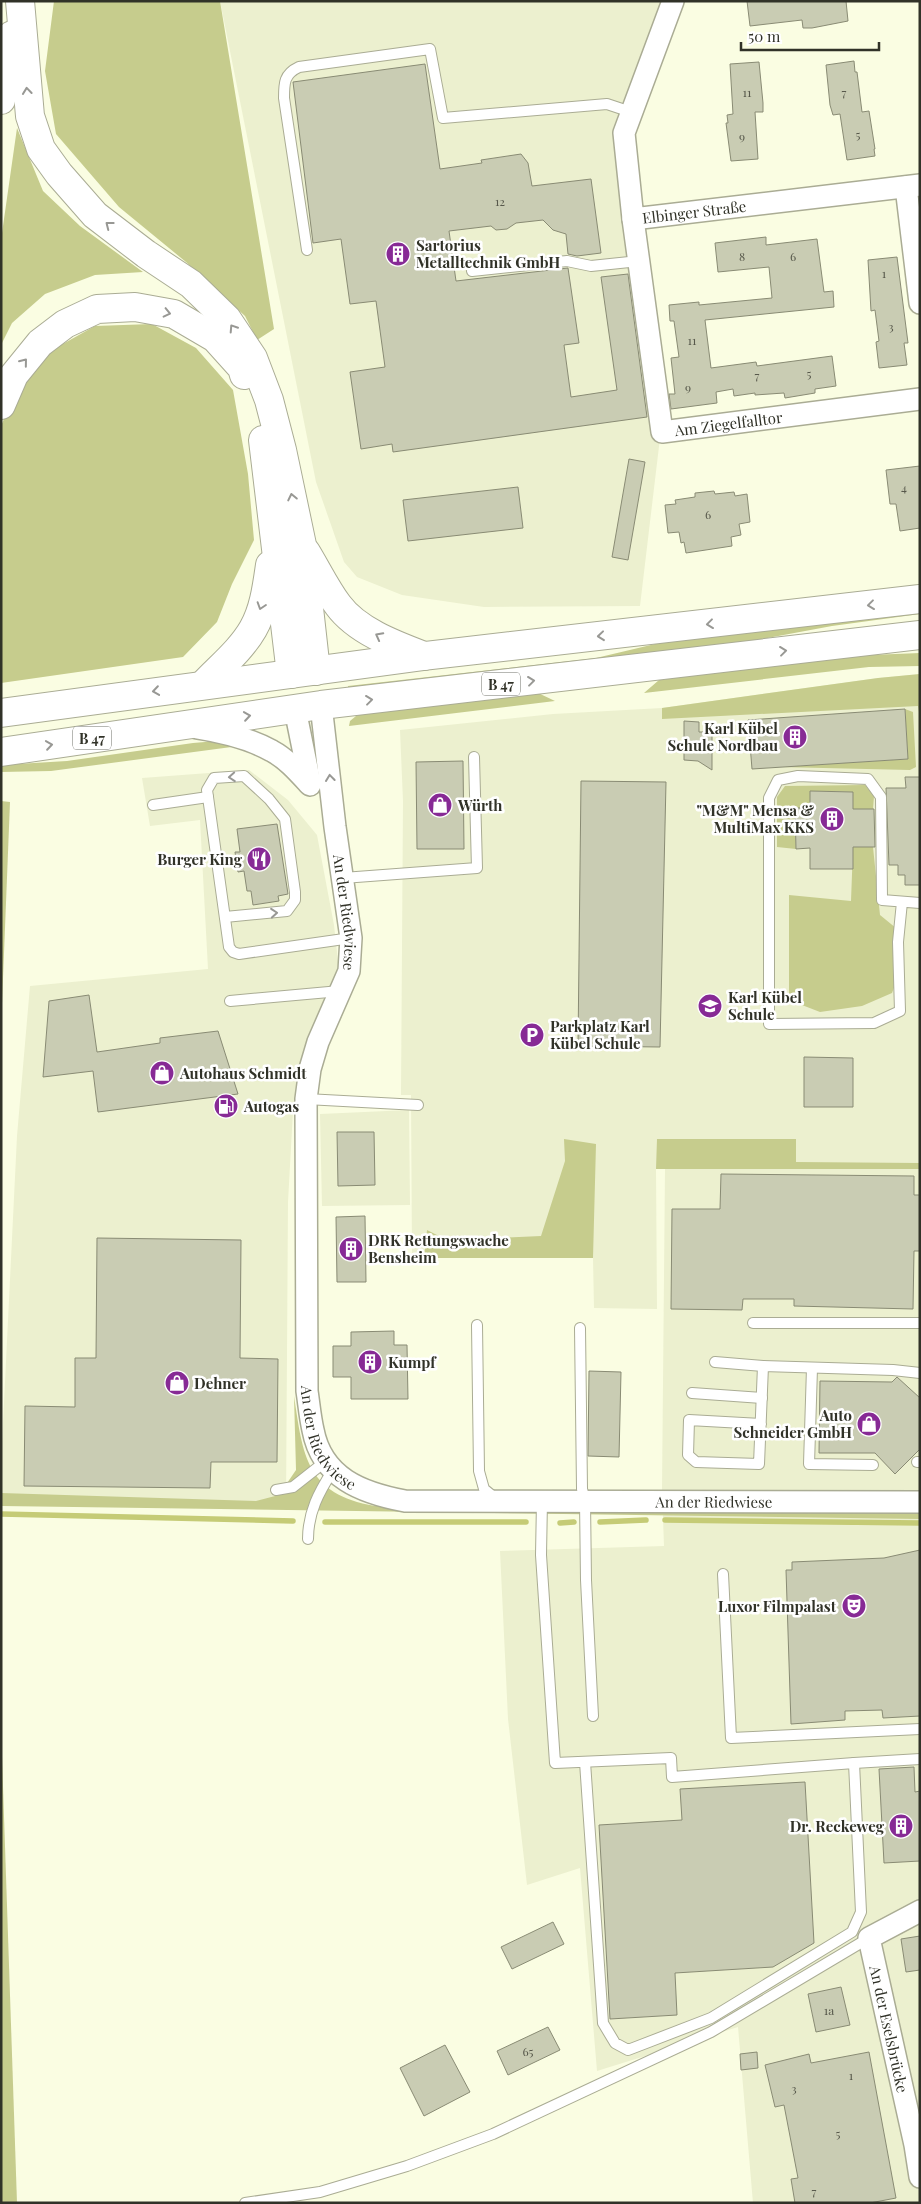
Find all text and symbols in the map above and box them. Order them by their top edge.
scale bar [741,20,878,52]
text: 50 m [748,26,781,46]
house number: 11 [743,84,752,100]
house number: 7 [842,84,847,100]
one-way arrow [22,87,33,95]
house number: 5 [856,126,861,142]
house number: 9 [739,128,745,144]
house number: 12 [495,193,505,209]
street label: Elbinger Straße [641,196,747,228]
one-way arrow [106,223,115,231]
place label: Sartorius Metalltechnik GmbH [416,235,560,272]
building icon: Sartorius Metalltechnik GmbH [385,241,411,267]
house number: 8 [739,248,745,264]
house number: 6 [790,248,796,264]
house number: 1 [882,265,887,281]
one-way arrow [162,307,171,318]
house number: 3 [888,318,894,334]
one-way arrow [230,325,240,334]
house number: 11 [688,332,697,348]
one-way arrow [18,359,27,368]
house number: 5 [807,365,812,381]
house number: 7 [755,367,760,383]
house number: 9 [685,379,691,395]
street label: Am Ziegelfalltor [672,407,784,440]
house number: 4 [901,479,907,495]
one-way arrow [287,493,298,501]
house number: 6 [705,506,711,522]
one-way arrow [867,599,875,610]
one-way arrow [257,602,267,610]
one-way arrow [706,618,714,629]
one-way arrow [597,630,605,641]
one-way arrow [376,632,385,642]
one-way arrow [778,647,787,657]
road number: B 47 [482,672,520,696]
one-way arrow [527,676,535,687]
one-way arrow [152,686,160,696]
one-way arrow [366,695,374,706]
one-way arrow [244,711,252,722]
place label: Karl Kübel Schule Nordbau [668,718,778,755]
building icon: Karl Kübel Schule Nordbau [782,724,808,750]
road number: B 47 [73,726,111,750]
one-way arrow [45,740,54,750]
one-way arrow [228,771,236,782]
one-way arrow [325,774,336,782]
shop icon: Würth [427,792,453,818]
place label: Würth [457,795,502,815]
place label: "M&M" Mensa & MultiMax KKS [697,800,815,837]
building icon: "M&M" Mensa & MultiMax KKS [819,806,845,832]
restaurant icon: Burger King [246,846,272,872]
place label: Burger King [157,849,243,869]
street label: An der Riedwiese [329,852,361,971]
one-way arrow [270,908,278,919]
place label: Karl Kübel Schule [728,987,802,1024]
school or university icon: Karl Kübel Schule [697,993,723,1019]
place label: Parkplatz Karl Kübel Schule [550,1016,650,1053]
parking icon: Parkplatz Karl Kübel Schule [519,1022,545,1048]
shop icon: Autohaus Schmidt [149,1060,175,1086]
place label: Autohaus Schmidt [179,1063,307,1083]
fuel station icon: Autogas [213,1093,239,1119]
place label: Autogas [243,1096,299,1116]
place label: DRK Rettungswache Bensheim [368,1230,509,1267]
building icon: DRK Rettungswache Bensheim [338,1236,364,1262]
building icon: Kumpf [357,1349,383,1375]
place label: Kumpf [388,1352,437,1372]
shop icon: Dehner [164,1370,190,1396]
place label: Dehner [194,1373,246,1393]
street label: An der Riedwiese [297,1385,360,1494]
place label: Auto Schneider GmbH [733,1405,852,1442]
shop icon: Auto Schneider GmbH [856,1411,882,1437]
street label: An der Riedwiese [654,1491,772,1512]
theatre icon: Luxor Filmpalast [841,1593,867,1619]
place label: Luxor Filmpalast [718,1596,837,1616]
building icon: Dr. Reckeweg [888,1813,914,1839]
place label: Dr. Reckeweg [790,1816,885,1836]
street label: An der Eselsbrücke [865,1963,913,2095]
house number: 1a [824,2002,834,2018]
house number: 65 [522,2043,534,2059]
house number: 1 [849,2067,854,2083]
house number: 3 [791,2080,797,2096]
house number: 5 [836,2125,841,2141]
house number: 7 [812,2183,817,2199]

